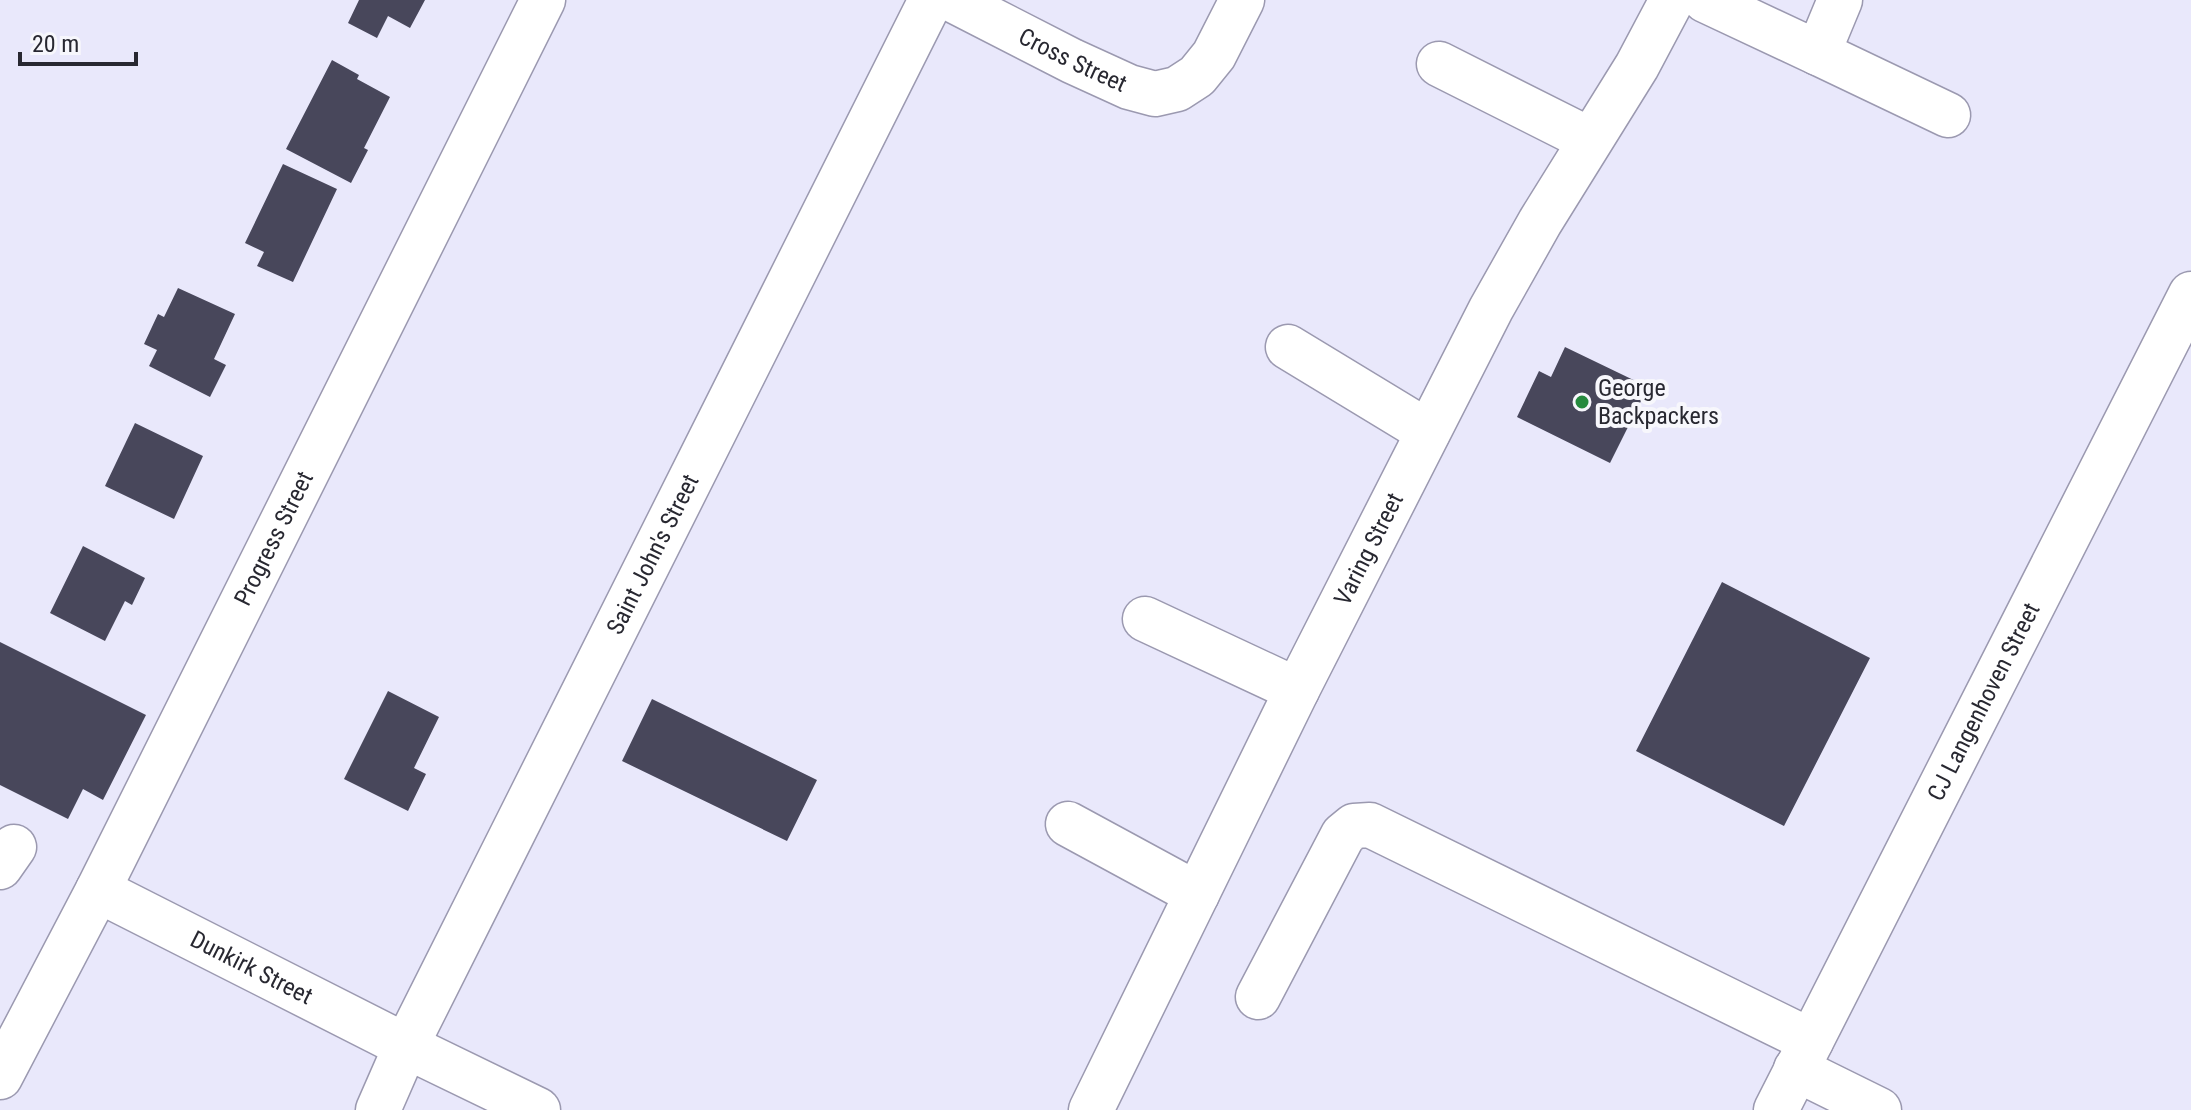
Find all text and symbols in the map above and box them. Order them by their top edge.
scale bar [20,16,136,66]
street label: Cross Street [1014,22,1131,98]
text: 20 m [32,30,79,58]
place label: George Backpackers [1598,374,1719,430]
marker: George Backpackers [1573,393,1591,411]
street label: Progress Street [228,467,319,610]
street label: Saint John's Street [601,470,705,639]
street label: Varing Street [1329,488,1409,610]
street label: CJ Langenhoven Street [1922,598,2046,805]
street label: Dunkirk Street [186,925,317,1010]

